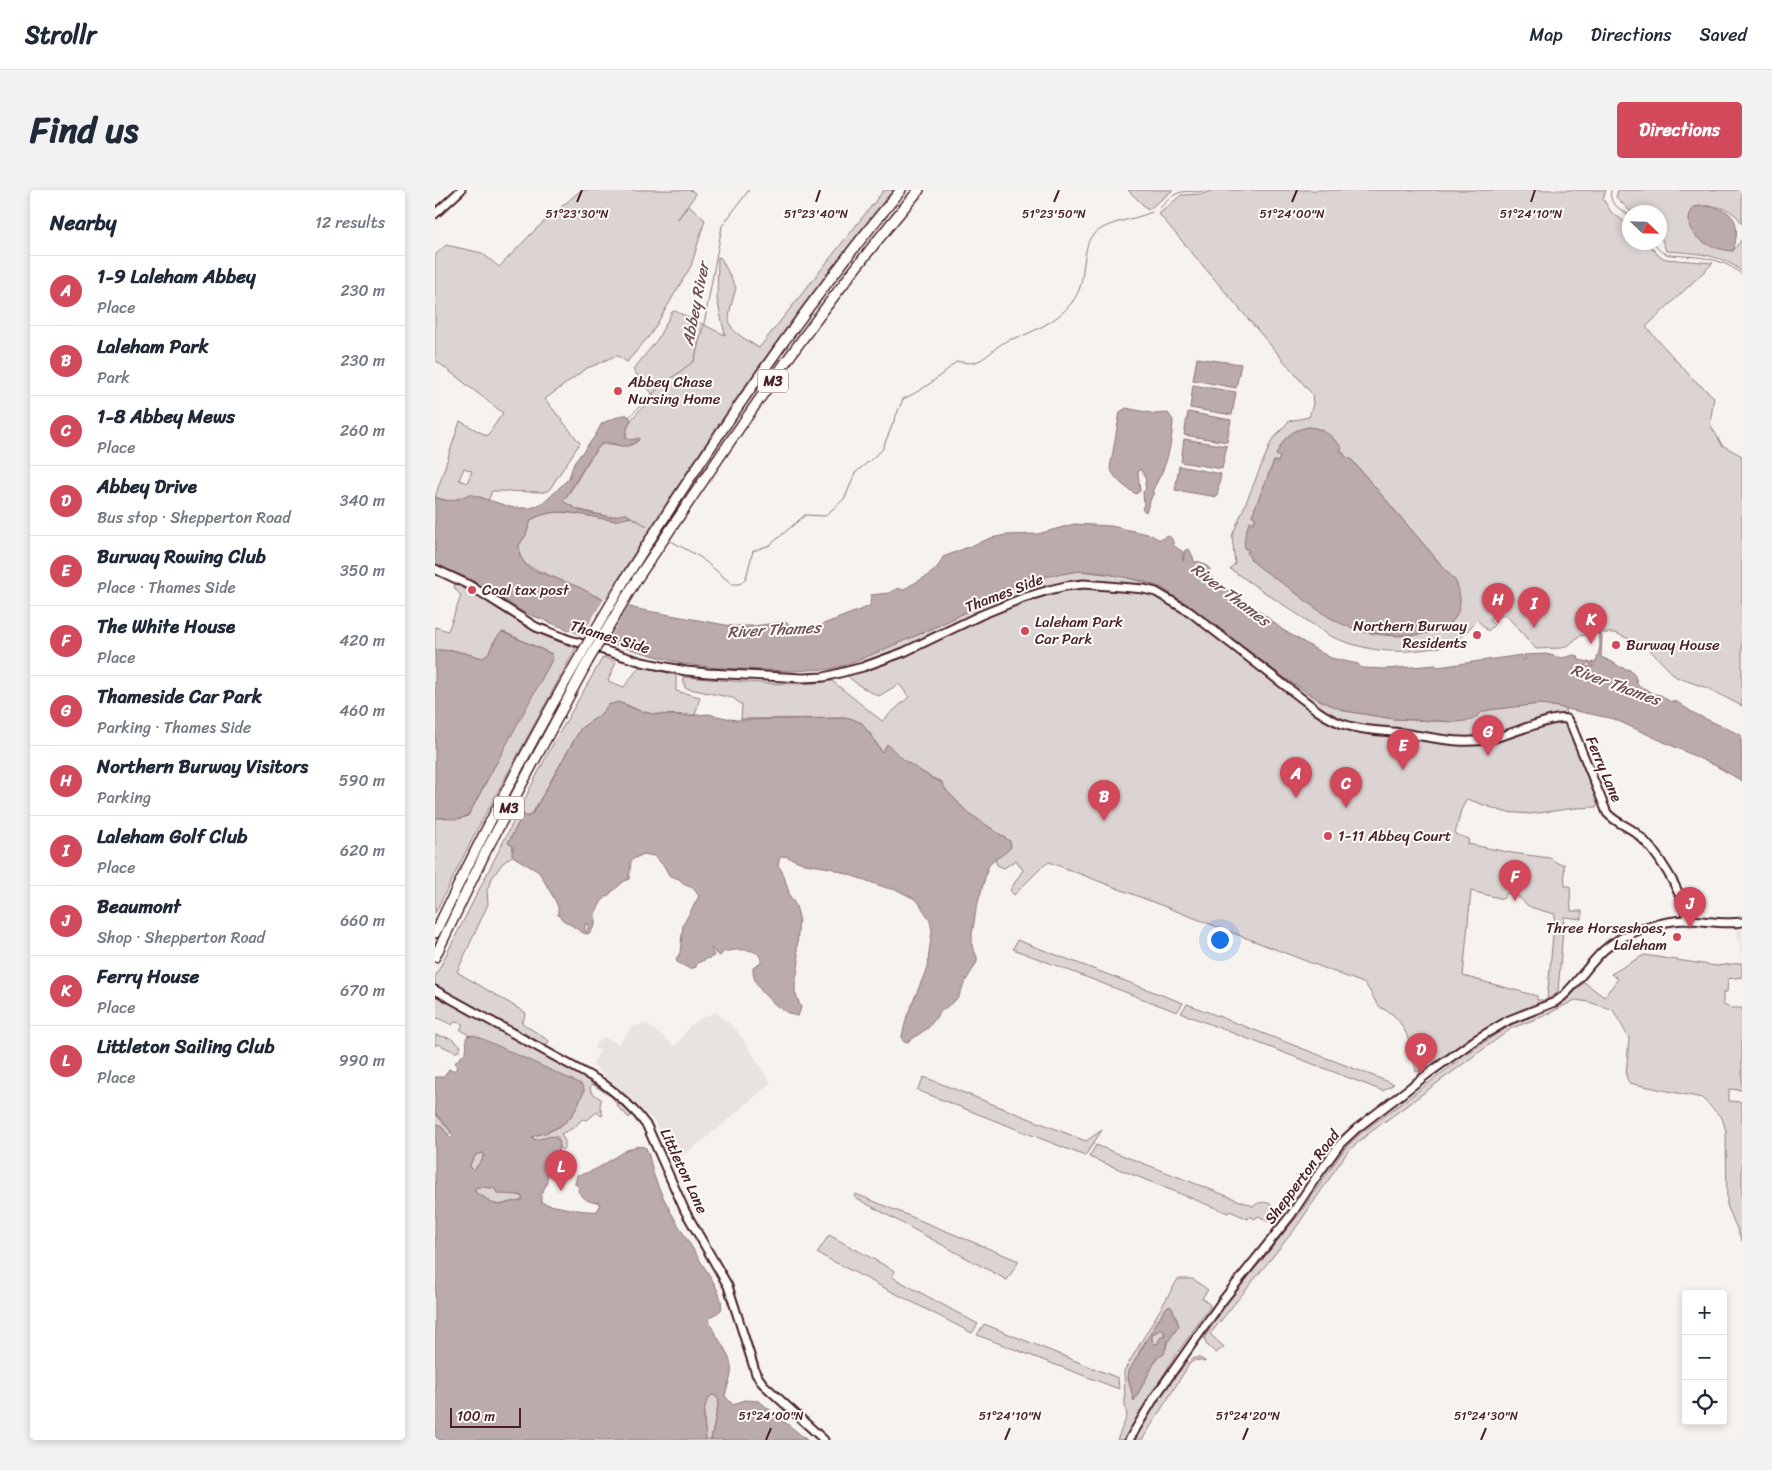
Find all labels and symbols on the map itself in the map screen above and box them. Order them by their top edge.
text: 51°23'30"N [545,203,609,225]
text: 51°23'40"N [784,203,849,225]
text: 51°23'50"N [1022,203,1087,225]
text: 51°24'00"N [1260,203,1325,225]
text: 51°24'10"N [1500,203,1563,225]
north arrow [1622,205,1667,250]
water label: Abbey River [673,257,718,349]
place label: Abbey Chase Nursing Home [627,369,721,412]
road number: M3 [758,370,788,392]
marker: Abbey Chase Nursing Home [612,385,624,397]
water label: River Thames [1185,555,1278,635]
street label: Thames Side [961,566,1047,620]
place label: Coal tax post [482,577,570,603]
pin: H [1482,583,1514,624]
marker: Coal tax post [466,584,478,596]
pin: I [1518,587,1550,628]
pin: K [1575,603,1607,644]
place label: Laleham Park Car Park [1035,609,1123,652]
water label: River Thames [727,612,823,646]
street label: Thames Side [567,613,653,662]
place label: Northern Burway Residents [1353,613,1467,656]
marker: Laleham Park Car Park [1019,625,1031,637]
marker: Northern Burway Residents [1471,629,1483,641]
place label: Burway House [1626,632,1720,658]
marker: Burway House [1610,639,1622,651]
water label: River Thames [1567,655,1666,715]
pin: G [1472,715,1504,756]
pin: E [1387,729,1419,770]
street label: Ferry Lane [1578,732,1630,806]
pin: A [1280,757,1312,798]
pin: C [1330,767,1362,808]
pin: B [1088,780,1120,821]
road number: M3 [494,796,524,820]
place label: 1-11 Abbey Court [1338,823,1452,849]
marker: 1-11 Abbey Court [1322,830,1334,842]
pin: F [1499,860,1531,901]
pin: J [1674,887,1706,928]
place label: Three Horseshoes, Laleham [1546,915,1667,958]
your location [1207,927,1233,953]
marker: Three Horseshoes, Laleham [1671,931,1683,943]
pin: D [1405,1033,1437,1074]
street label: Shepperton Road [1258,1123,1347,1230]
street label: Littleton Lane [653,1124,715,1218]
pin: L [545,1150,577,1191]
scale bar [450,1405,521,1428]
text: 51°24'00"N [739,1405,804,1427]
text: 51°24'10"N [979,1405,1042,1427]
text: 51°24'20"N [1216,1405,1281,1427]
text: 51°24'30"N [1454,1405,1519,1427]

